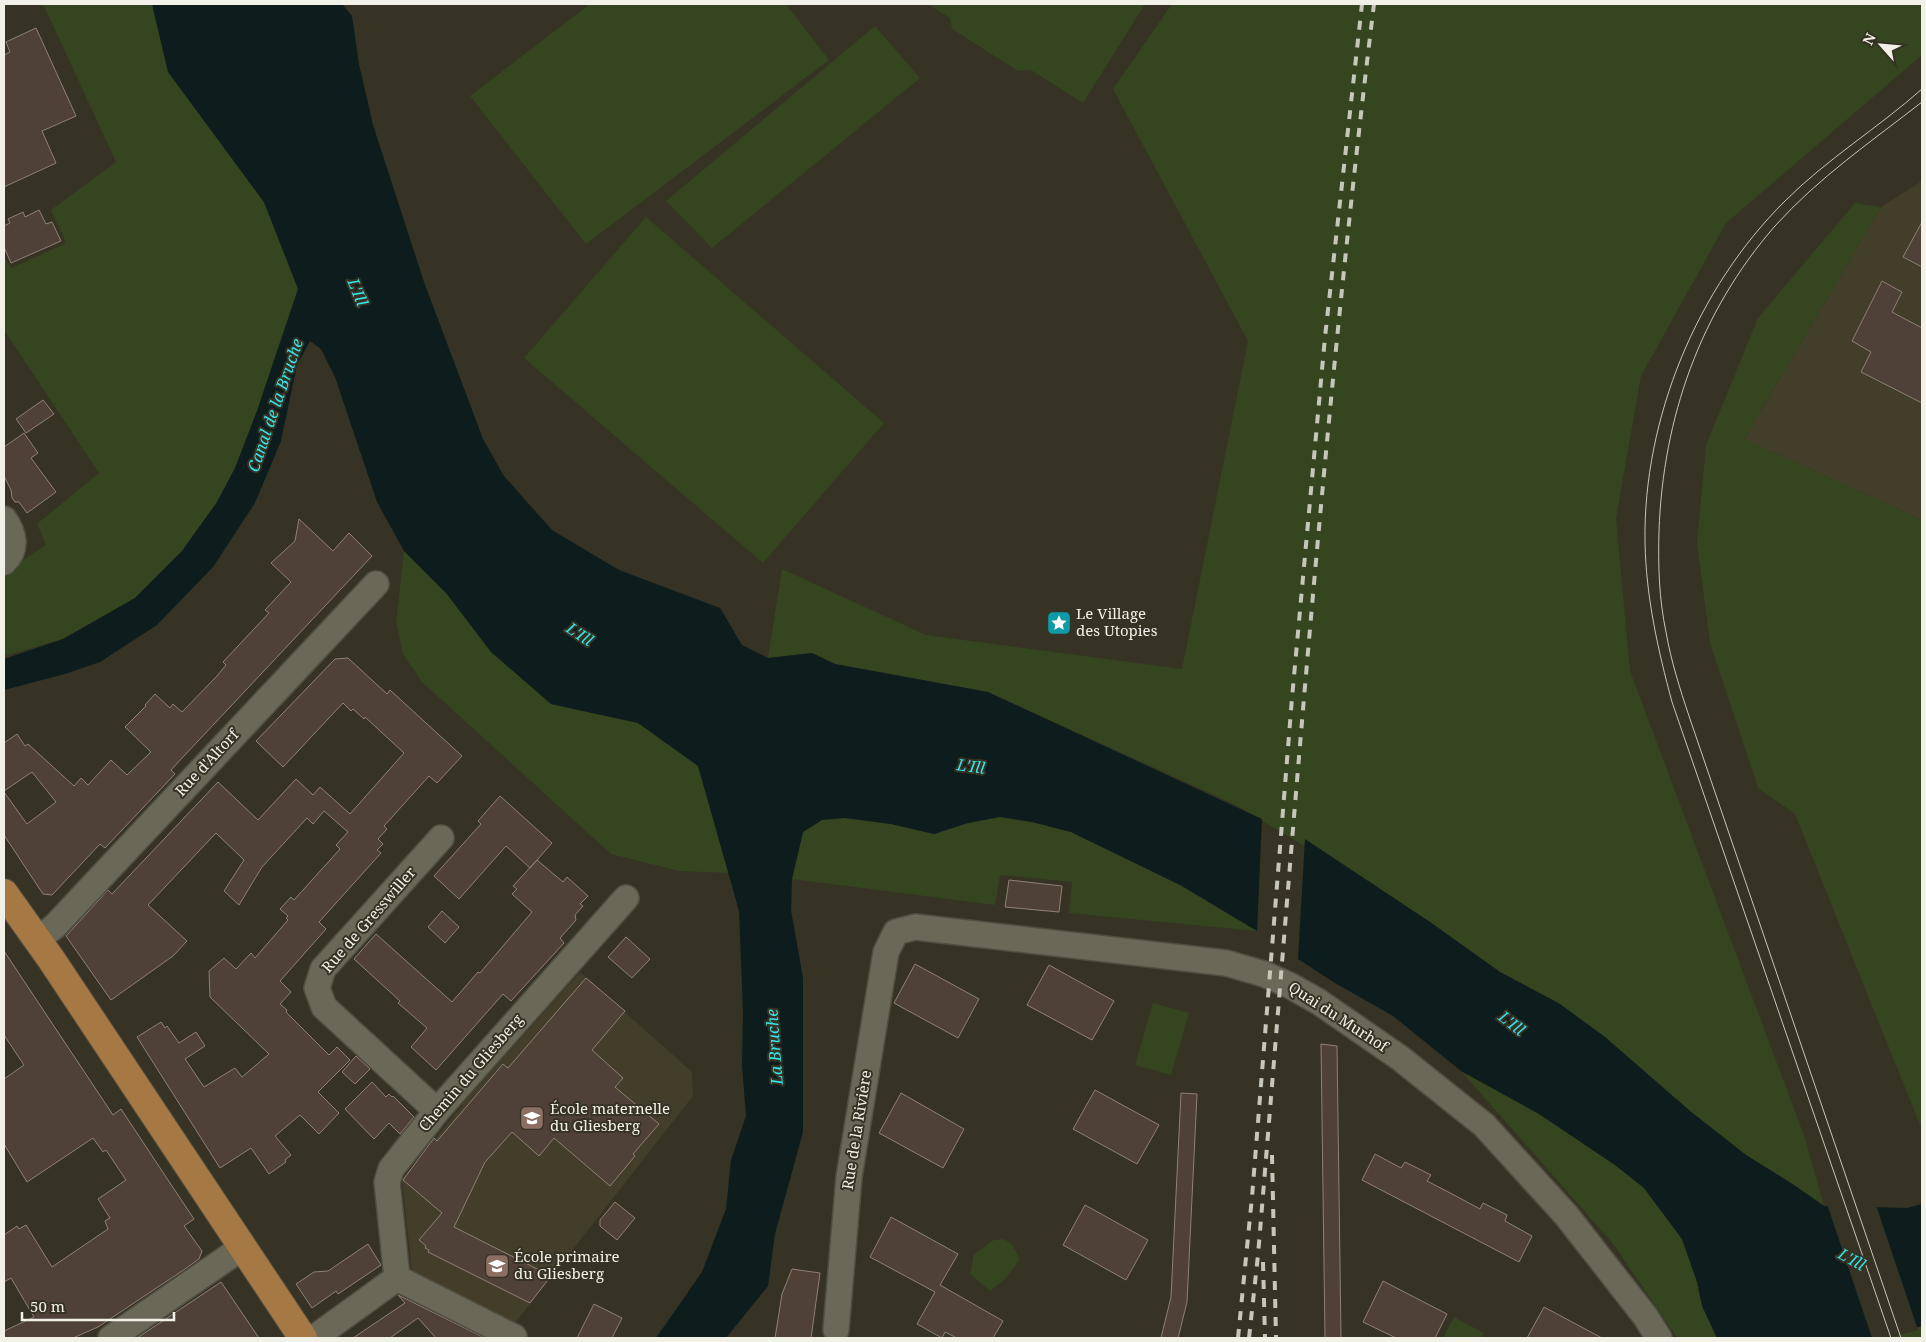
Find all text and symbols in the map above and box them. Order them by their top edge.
north arrow [1856,20,1906,70]
text: N [1858,30,1880,48]
water label: L'Ill [342,274,374,309]
water label: Canal de la Bruche [242,335,308,475]
place label: Le Village des Utopies [1076,603,1158,640]
place icon: Le Village des Utopies [1046,610,1072,636]
water label: L'Ill [561,616,598,651]
street label: Rue d'Altorf [170,724,243,800]
water label: L'Ill [955,753,987,779]
street label: Rue de Gresswiller [317,862,420,976]
street label: Quai du Murhof [1285,977,1393,1057]
water label: L'Ill [1493,1005,1530,1040]
water label: La Bruche [760,1008,788,1087]
street label: Chemin du Gliesberg [414,1009,527,1135]
street label: Rue de la Rivière [837,1069,875,1191]
place label: École maternelle du Gliesberg [550,1098,670,1135]
school or university icon: École maternelle du Gliesberg [519,1105,545,1131]
water label: L'Ill [1833,1242,1870,1276]
place label: École primaire du Gliesberg [514,1246,620,1283]
school or university icon: École primaire du Gliesberg [484,1253,510,1279]
scale bar [22,1290,175,1322]
text: 50 m [30,1296,65,1316]

